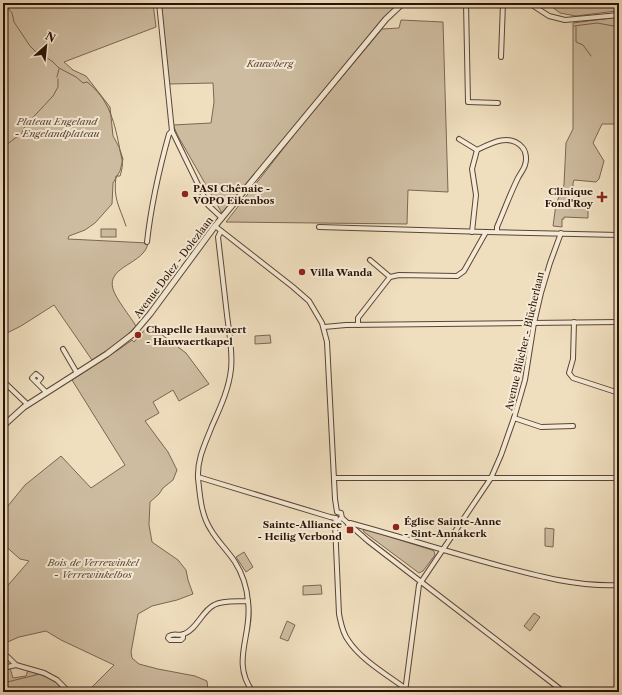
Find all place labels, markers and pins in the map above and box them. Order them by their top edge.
place label: PASI Chênaie - VOPO Eikenbos [192,182,275,207]
place label: Clinique Fond'Roy [545,185,594,210]
marker: PASI Chênaie - VOPO Eikenbos [180,189,190,199]
marker: Clinique Fond'Roy [596,191,608,203]
place label: Villa Wanda [309,266,372,279]
marker: Villa Wanda [297,267,307,277]
place label: Chapelle Hauwaert - Hauwaertkapel [146,323,246,348]
marker: Chapelle Hauwaert - Hauwaertkapel [133,330,143,340]
place label: Église Sainte-Anne - Sint-Annakerk [404,515,501,540]
place label: Sainte-Alliance - Heilig Verbond [258,518,342,543]
marker: Église Sainte-Anne - Sint-Annakerk [391,522,401,532]
marker: Sainte-Alliance - Heilig Verbond [345,525,355,535]

